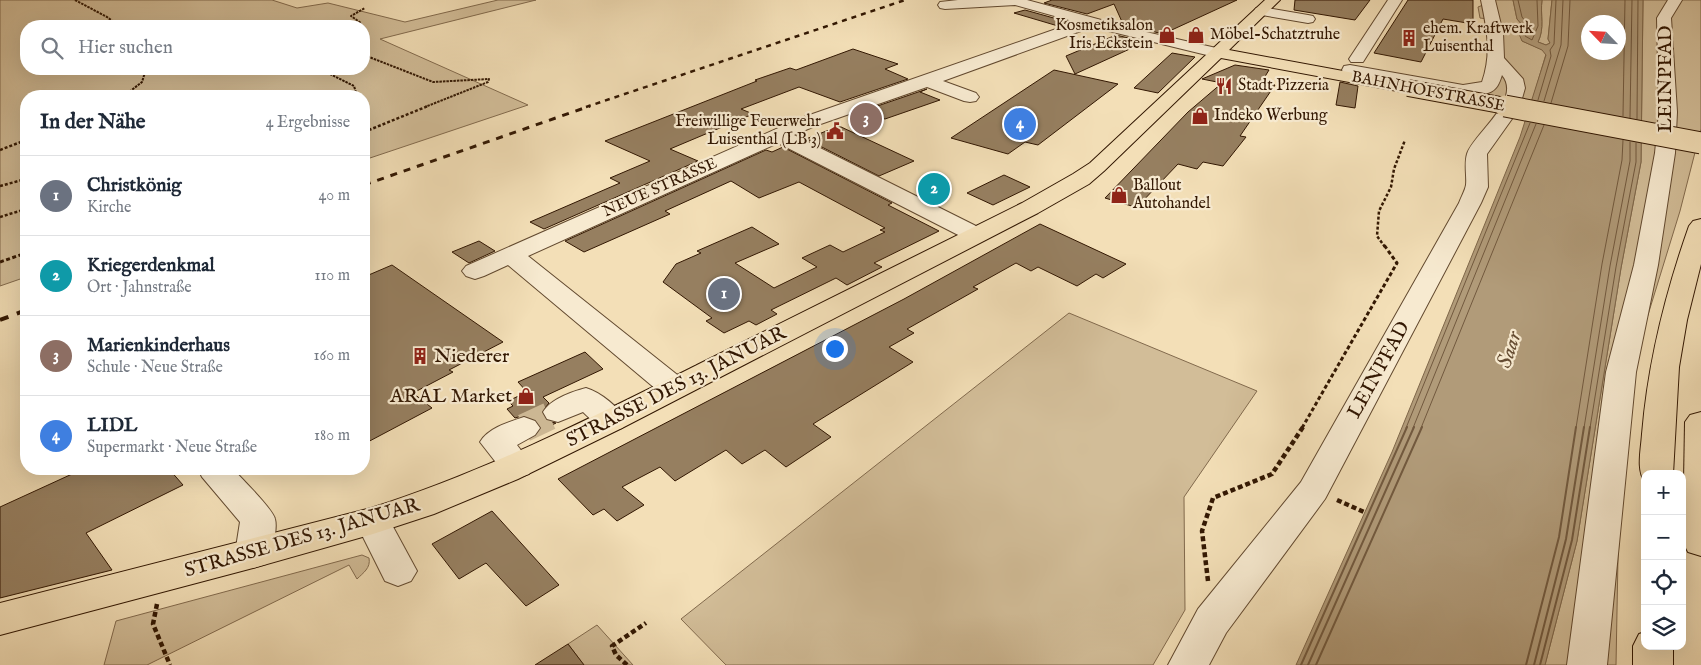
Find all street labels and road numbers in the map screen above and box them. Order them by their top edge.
street label: LEINPFAD [1653,25,1678,133]
street label: BAHNHOFSTRASSE [1350,67,1506,117]
street label: NEUE STRASSE [600,154,720,222]
street label: LEINPFAD [1342,317,1416,423]
street label: STRASSE DES 13. JANUAR [562,320,791,453]
street label: STRASSE DES 13. JANUAR [182,492,423,584]

